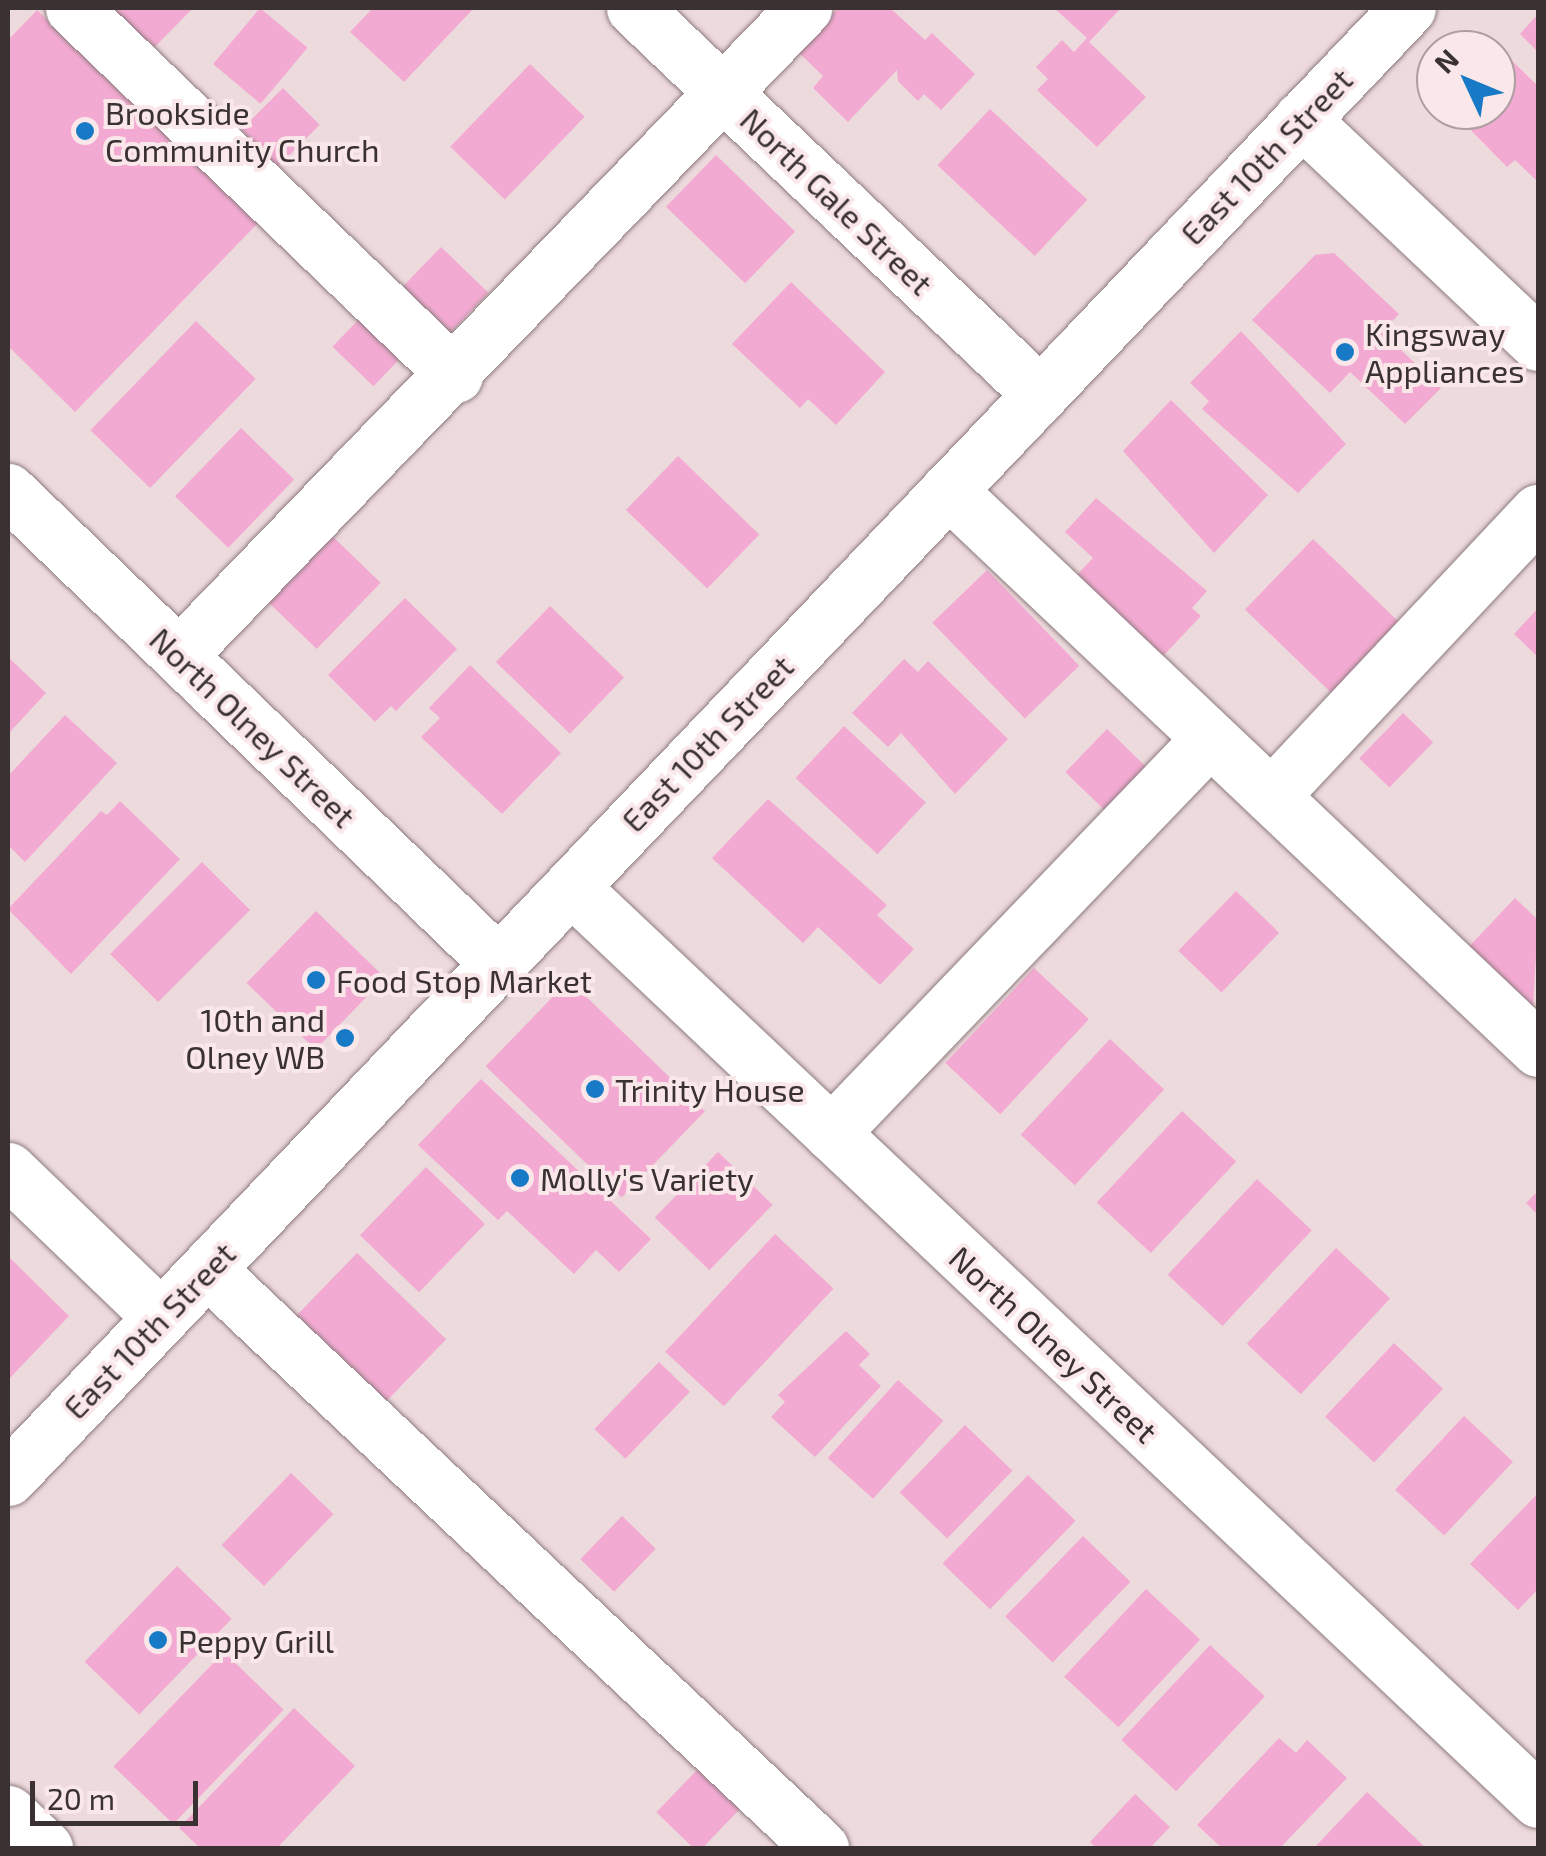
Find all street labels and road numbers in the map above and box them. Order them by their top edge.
street label: East 10th Street [1172,60,1360,252]
street label: North Gale Street [733,100,941,302]
street label: North Olney Street [142,619,364,835]
street label: East 10th Street [613,647,801,839]
street label: East 10th Street [55,1234,243,1426]
street label: North Olney Street [942,1238,1166,1450]

